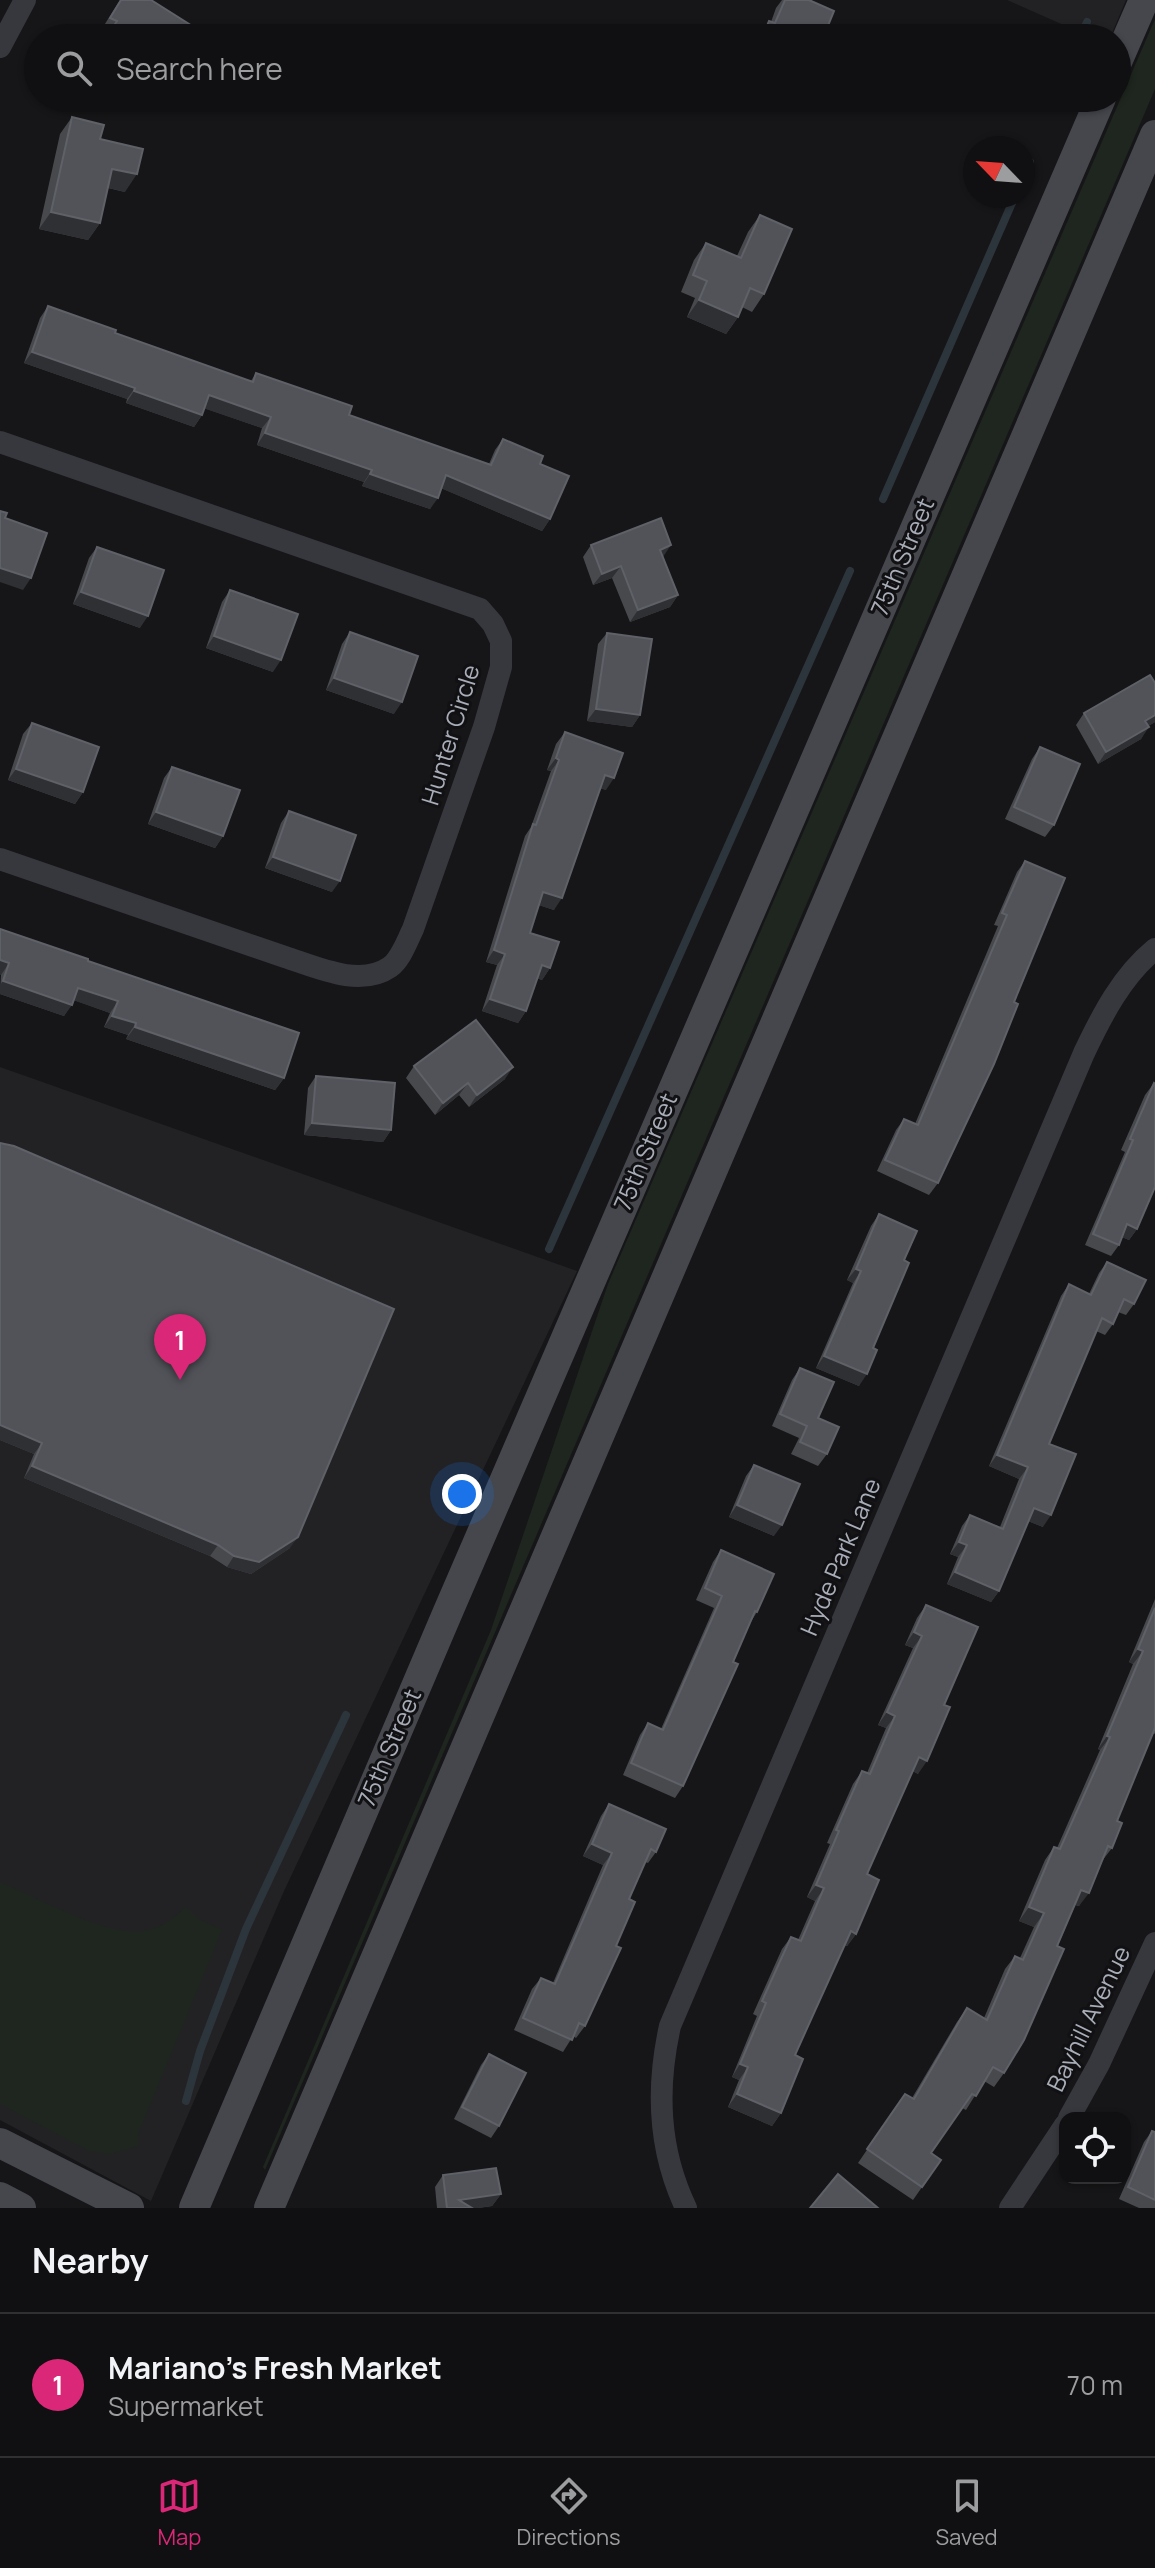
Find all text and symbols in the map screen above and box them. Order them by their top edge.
search box [24,24,1131,112]
icon: search [52,46,96,90]
text: Search here [116,48,283,89]
north arrow [963,136,1035,208]
street label: 75th Street [862,492,941,620]
street label: Hunter Circle [413,660,487,809]
street label: 75th Street [605,1087,684,1215]
pin: 1 [154,1314,206,1380]
street label: Hyde Park Lane [792,1473,888,1640]
your location [442,1474,482,1514]
street label: 75th Street [349,1683,428,1811]
street label: Bayhill Avenue [1038,1940,1137,2097]
map controls [1059,2112,1131,2184]
button: locate [1059,2112,1131,2184]
text: Nearby [32,2237,148,2283]
text: Mariano's Fresh Market [108,2347,442,2388]
text: 1 [52,2367,64,2403]
text: 70 m [1067,2367,1123,2403]
text: Supermarket [108,2388,264,2424]
tab: Map [157,2474,201,2552]
tab: Directions [516,2474,621,2552]
tab: Saved [936,2474,998,2552]

